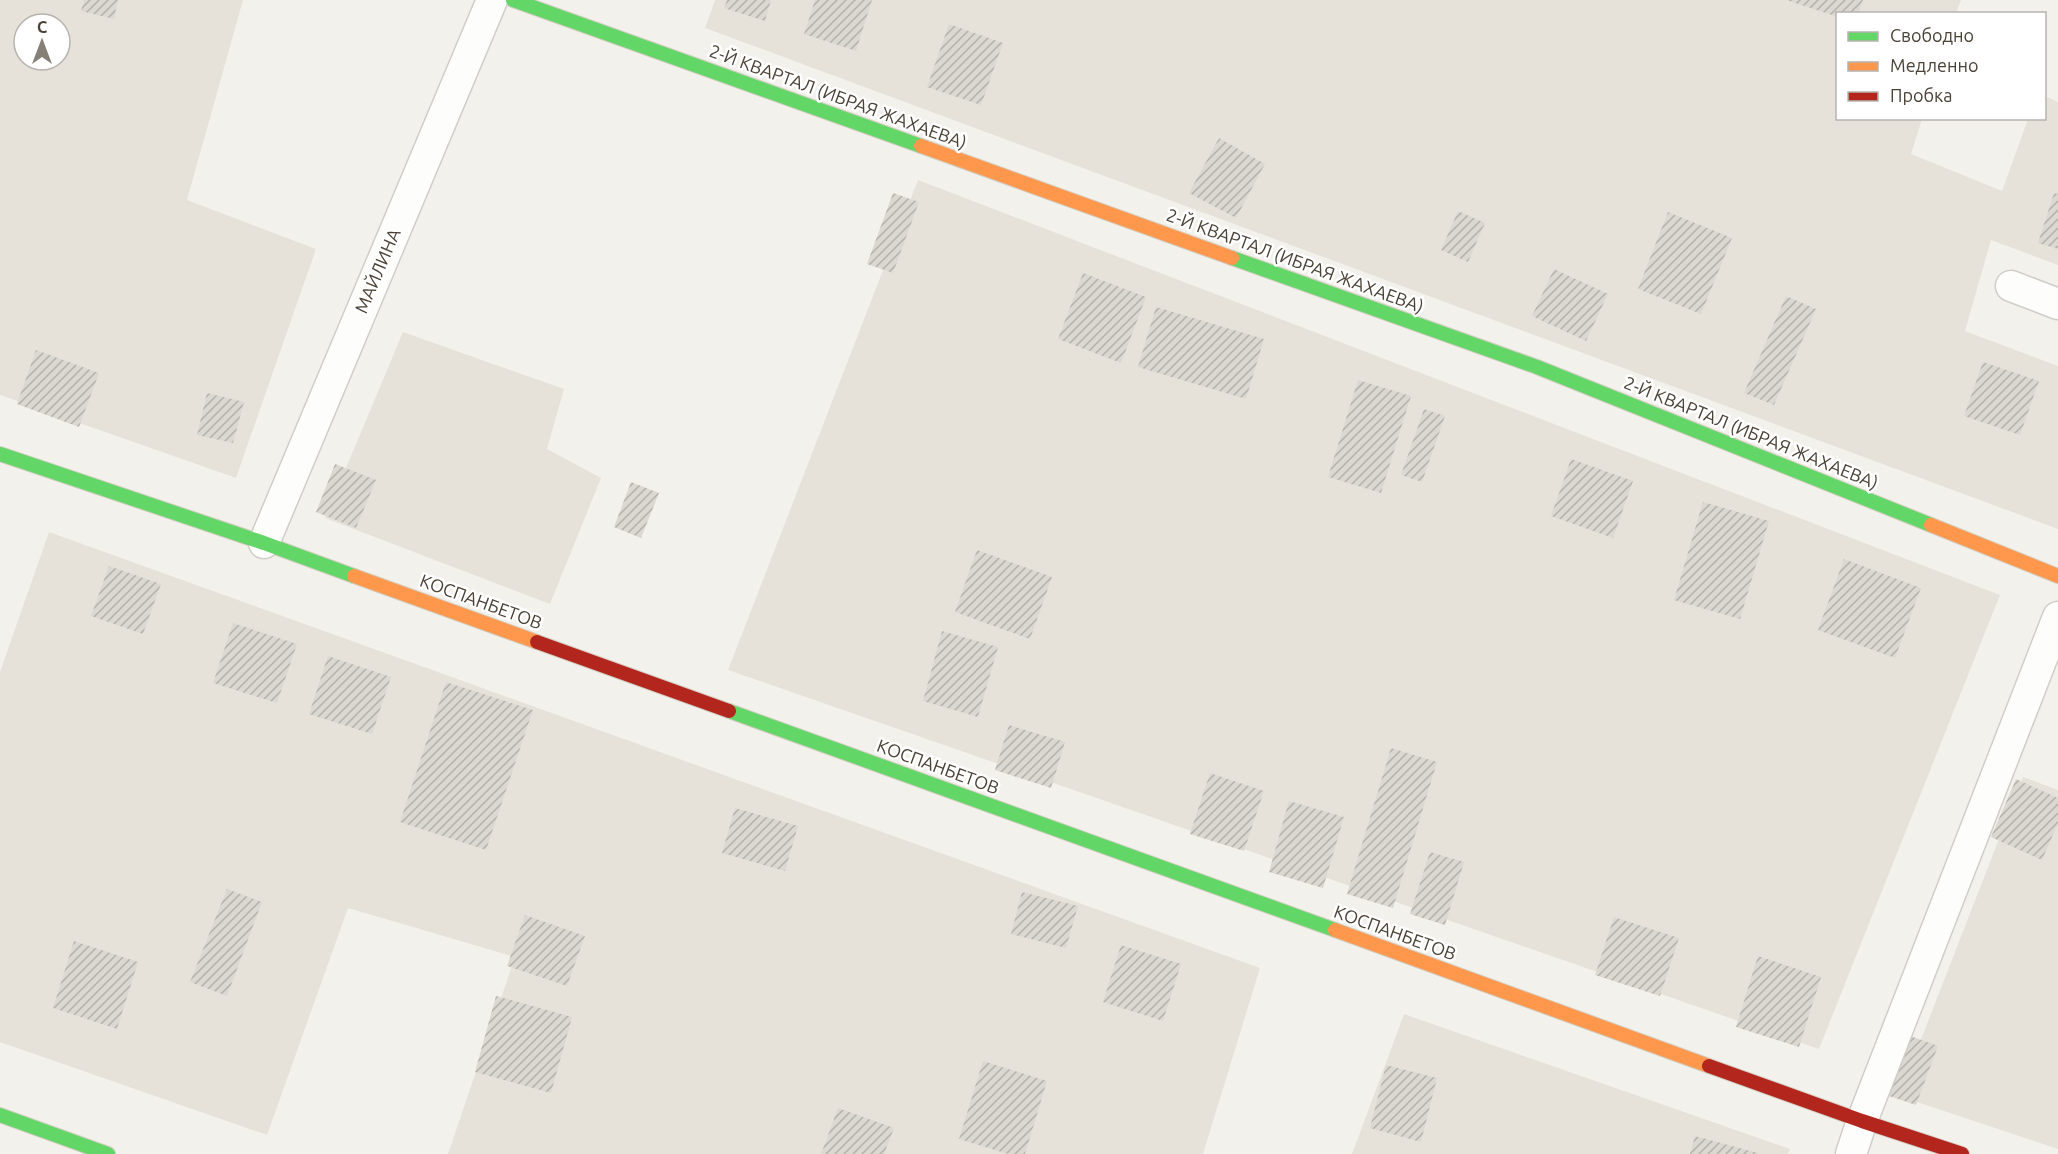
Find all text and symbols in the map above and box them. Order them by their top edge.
north arrow [12,12,72,72]
legend [1836,12,2046,120]
text: С [37,18,47,36]
text: Свободно [1890,25,1974,45]
street label: 2-Й КВАРТАЛ (ИБРАЯ ЖАХАЕВА) [707,40,970,153]
text: Медленно [1890,55,1979,75]
text: Пробка [1890,85,1953,105]
street label: 2-Й КВАРТАЛ (ИБРАЯ ЖАХАЕВА) [1164,204,1427,317]
street label: МАЙЛИНА [350,225,404,316]
street label: 2-Й КВАРТАЛ (ИБРАЯ ЖАХАЕВА) [1621,372,1881,493]
street label: КОСПАНБЕТОВ [418,570,545,632]
street label: КОСПАНБЕТОВ [875,735,1002,797]
street label: КОСПАНБЕТОВ [1332,901,1459,963]

